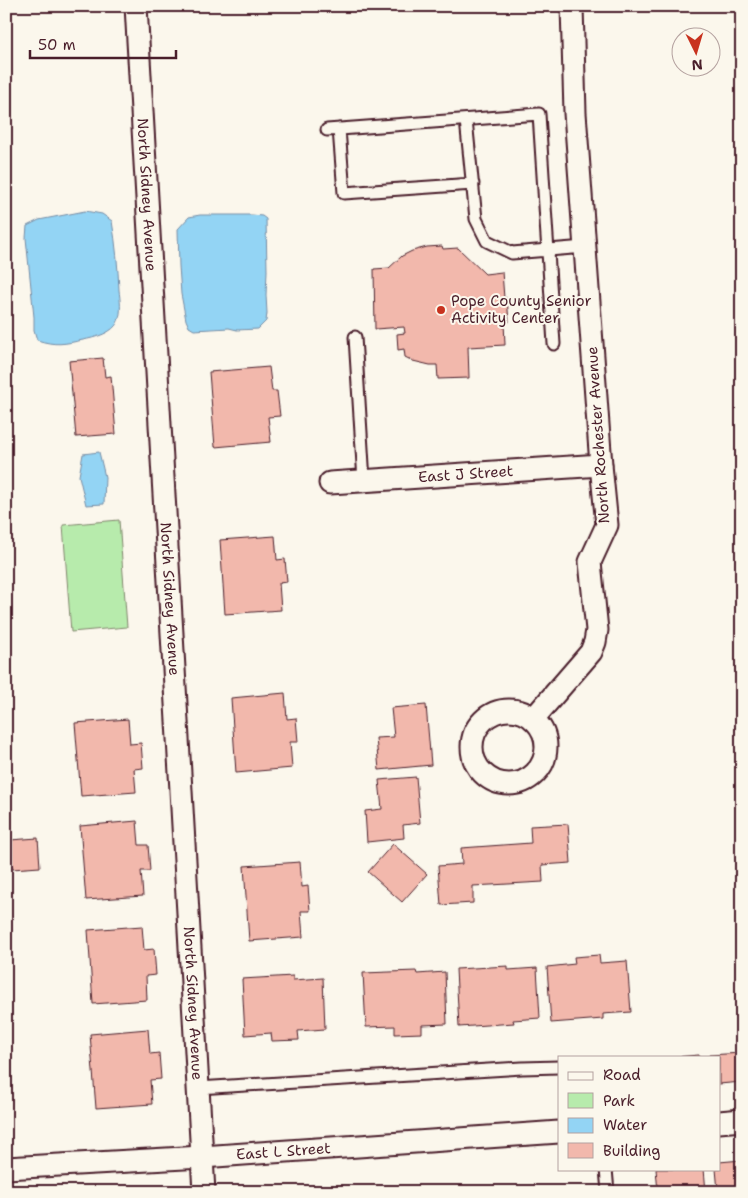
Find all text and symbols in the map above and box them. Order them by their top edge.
scale bar [30,28,176,60]
north arrow [670,28,720,78]
text: 50 m [38,35,76,55]
text: N [691,56,703,74]
street label: North Sidney Avenue [132,117,161,272]
place label: Pope County Senior Activity Center [451,291,592,328]
marker: Pope County Senior Activity Center [435,304,447,316]
street label: North Rochester Avenue [582,346,614,524]
street label: East J Street [417,461,514,487]
street label: North Sidney Avenue [156,522,184,676]
street label: North Sidney Avenue [179,926,208,1081]
legend [558,1056,720,1170]
text: Road [603,1065,641,1085]
text: Park [603,1091,635,1111]
text: Water [603,1115,647,1135]
street label: East L Street [236,1138,331,1165]
text: Building [603,1141,660,1161]

